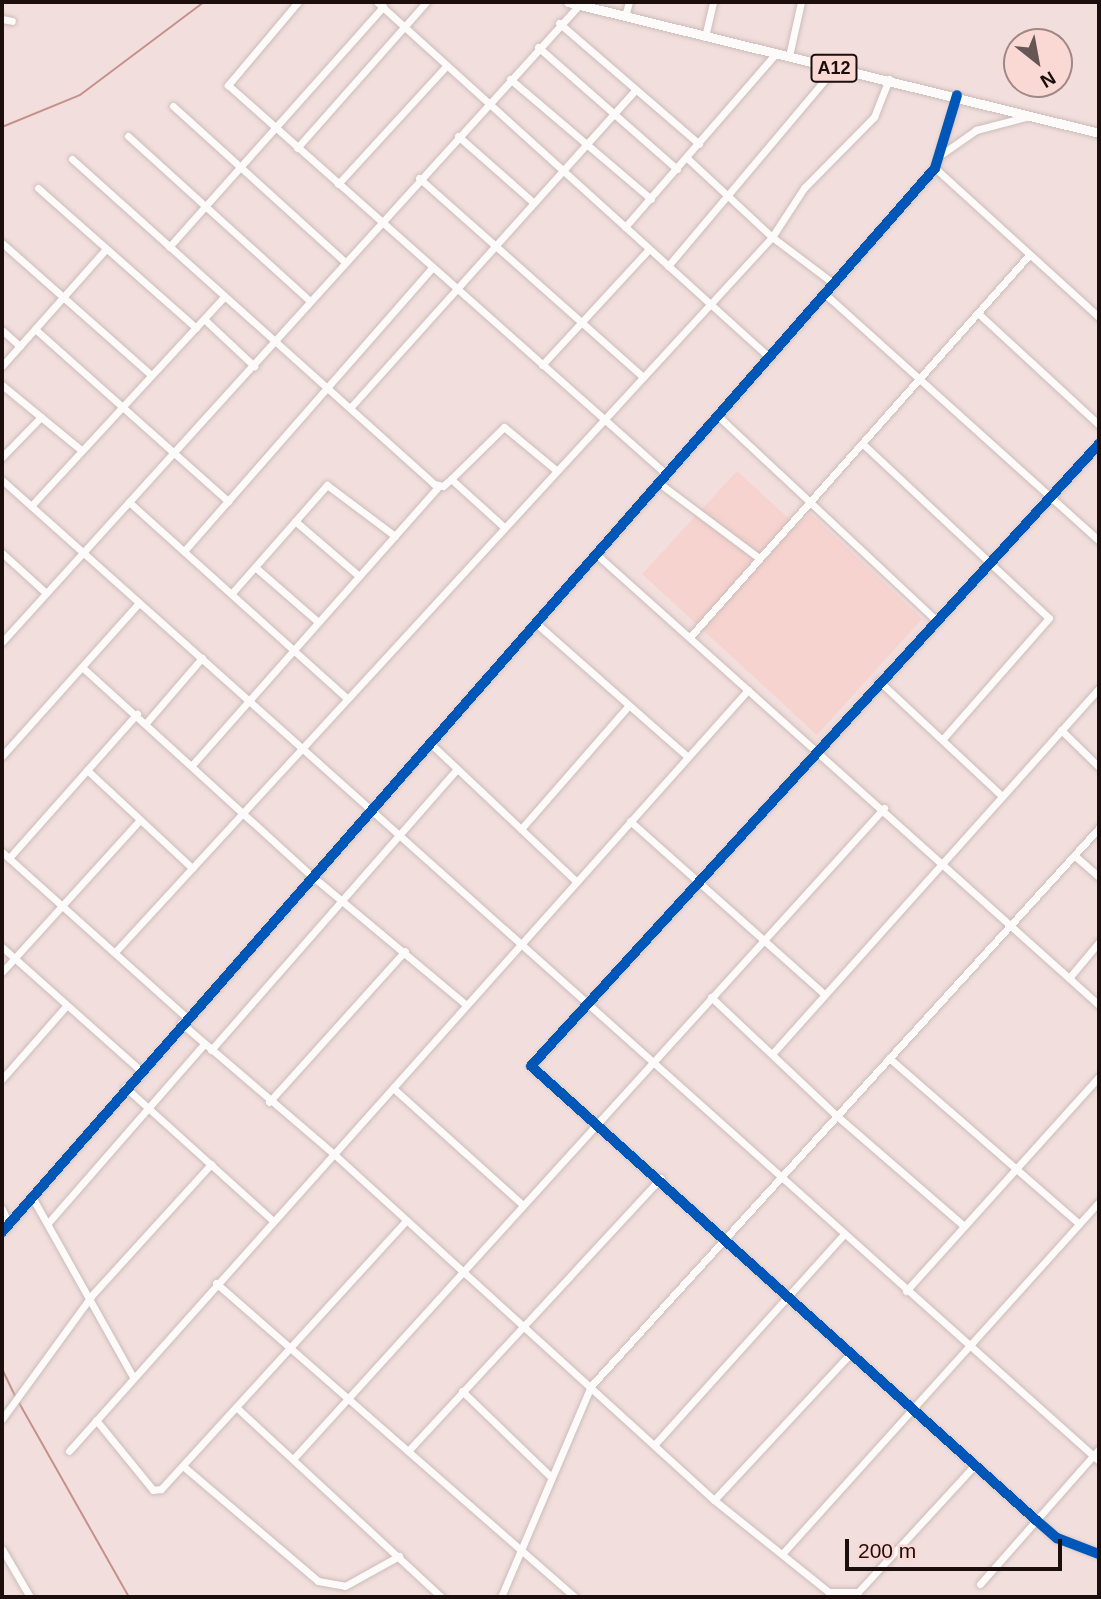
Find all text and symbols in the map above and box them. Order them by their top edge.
north arrow [1003,28,1073,98]
road number: A12 [810,54,858,82]
text: N [1037,67,1059,92]
scale bar [849,1526,1066,1570]
text: 200 m [858,1539,916,1562]

